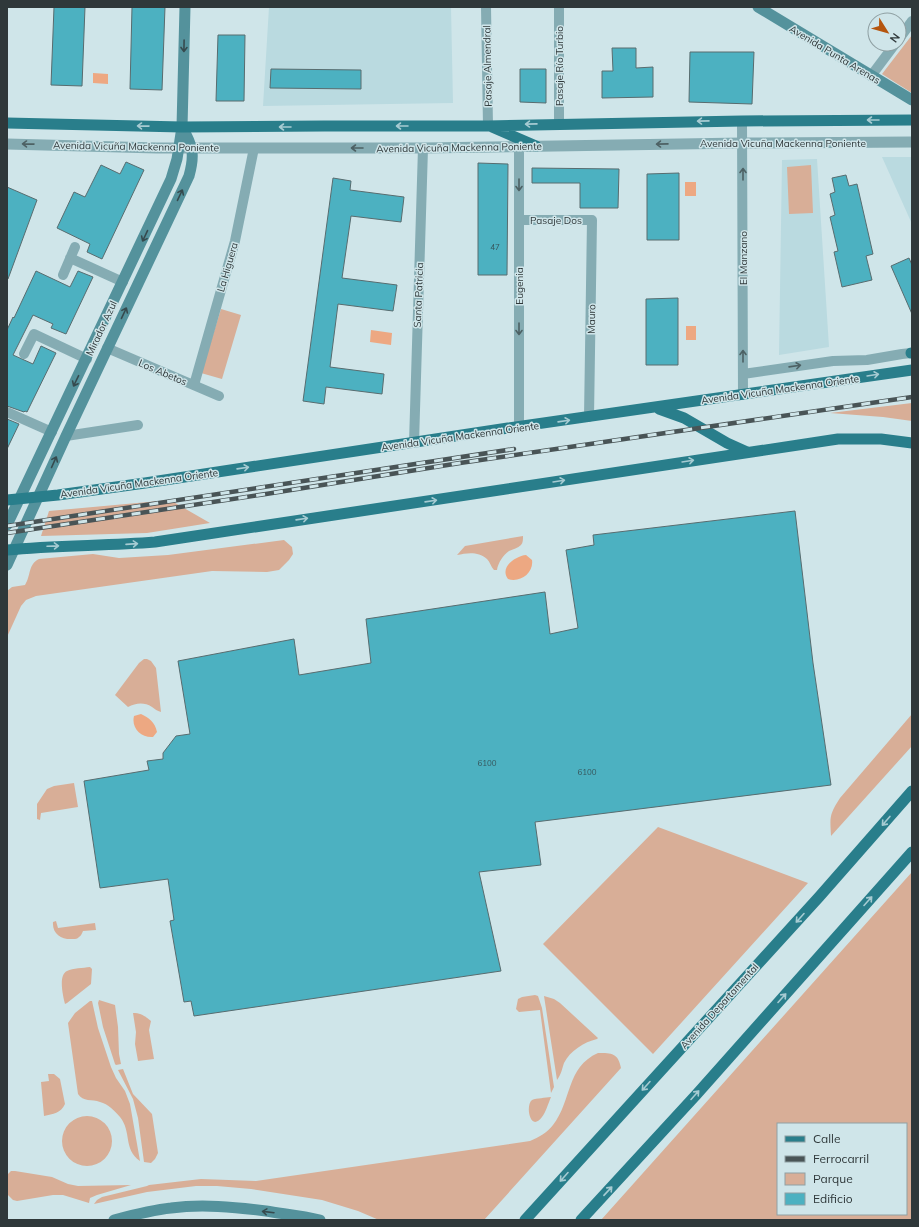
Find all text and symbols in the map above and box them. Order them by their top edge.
north arrow [867,12,907,52]
street label: Avenida Punta Arenas [787,22,883,87]
street label: Pasaje Almendral [480,25,495,107]
street label: Pasaje Río Turbio [553,26,566,106]
text: N [887,30,903,46]
one-way arrow [180,39,188,52]
one-way arrow [867,116,880,124]
one-way arrow [697,117,710,125]
one-way arrow [525,121,538,128]
one-way arrow [137,122,150,130]
one-way arrow [396,122,409,130]
one-way arrow [279,123,292,131]
street label: Avenida Vicuña Mackenna Poniente [700,137,866,150]
street label: Avenida Vicuña Mackenna Poniente [53,139,219,154]
one-way arrow [22,140,35,148]
street label: Avenida Vicuña Mackenna Poniente [376,140,542,155]
one-way arrow [656,140,669,148]
one-way arrow [351,144,364,152]
one-way arrow [739,168,747,181]
one-way arrow [515,178,523,191]
one-way arrow [177,190,184,202]
street label: Pasaje Dos [530,214,582,227]
one-way arrow [141,229,148,241]
street label: El Manzano [737,231,750,285]
street label: La Higuera [214,241,241,293]
house number: 47 [490,242,500,252]
street label: Santa Patricia [411,262,426,328]
street label: Eugenia [513,267,526,305]
street label: Mirador Azul [83,299,120,358]
street label: Mauro [585,304,598,334]
one-way arrow [121,307,128,319]
one-way arrow [515,322,523,335]
one-way arrow [739,350,747,363]
street label: Los Abetos [137,356,189,389]
one-way arrow [788,362,801,370]
one-way arrow [866,371,879,379]
street label: Avenida Vicuña Mackenna Oriente [700,372,860,407]
one-way arrow [72,374,79,386]
one-way arrow [557,417,570,425]
street label: Avenida Vicuña Mackenna Oriente [380,419,540,454]
one-way arrow [51,456,58,468]
one-way arrow [681,457,694,465]
one-way arrow [236,464,249,472]
street label: Avenida Vicuña Mackenna Oriente [59,466,219,501]
one-way arrow [552,477,565,485]
one-way arrow [424,497,437,505]
one-way arrow [295,515,308,523]
one-way arrow [126,540,139,547]
one-way arrow [46,543,59,550]
house number: 6100 [477,758,497,768]
house number: 6100 [577,767,597,777]
one-way arrow [882,815,891,826]
one-way arrow [864,896,873,907]
one-way arrow [795,913,804,923]
street label: Avenida Departamental [677,961,761,1052]
one-way arrow [777,994,786,1004]
one-way arrow [642,1081,651,1092]
one-way arrow [691,1090,700,1101]
legend [777,1123,907,1215]
text: Calle [813,1131,840,1146]
text: Ferrocarril [813,1151,869,1166]
text: Parque [813,1171,853,1186]
one-way arrow [559,1172,569,1182]
one-way arrow [603,1186,612,1196]
text: Edificio [813,1191,853,1206]
one-way arrow [262,1208,275,1216]

